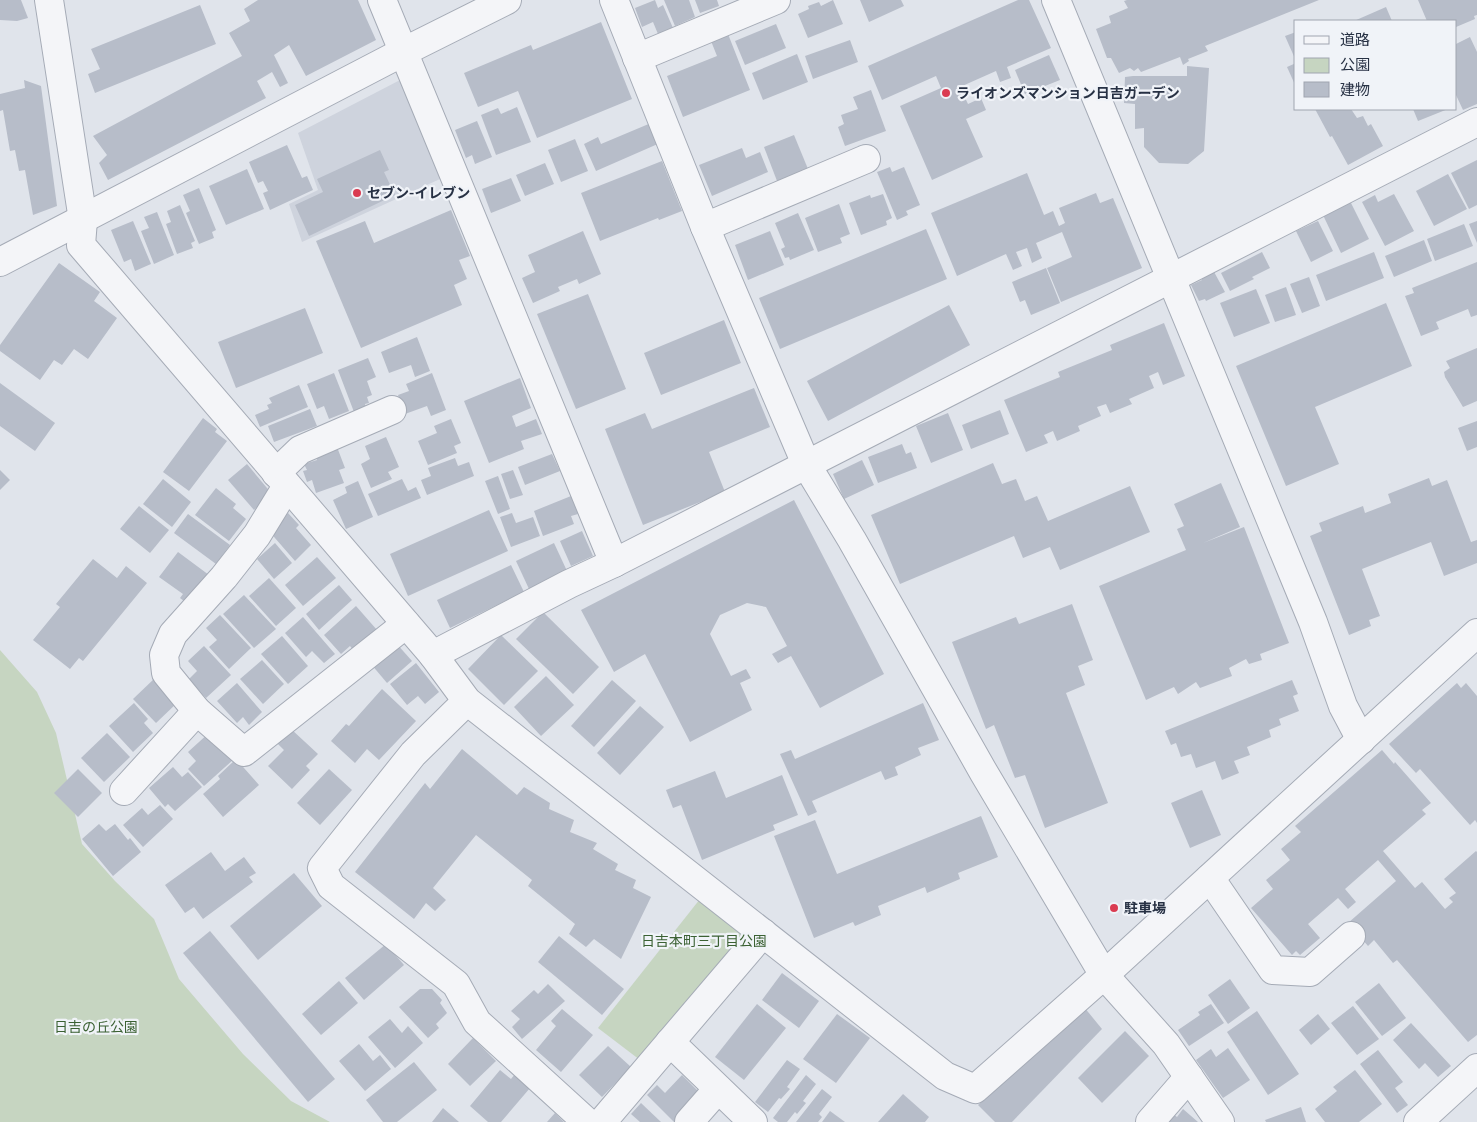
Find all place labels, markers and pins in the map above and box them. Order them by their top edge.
place label: ライオンズマンション日吉ガーデン [956,85,1180,102]
marker: ライオンズマンション日吉ガーデン [940,87,952,99]
place label: セブン-イレブン [367,185,470,202]
marker: セブン-イレブン [351,187,363,199]
place label: 駐車場 [1124,900,1166,917]
marker: 駐車場 [1108,902,1120,914]

